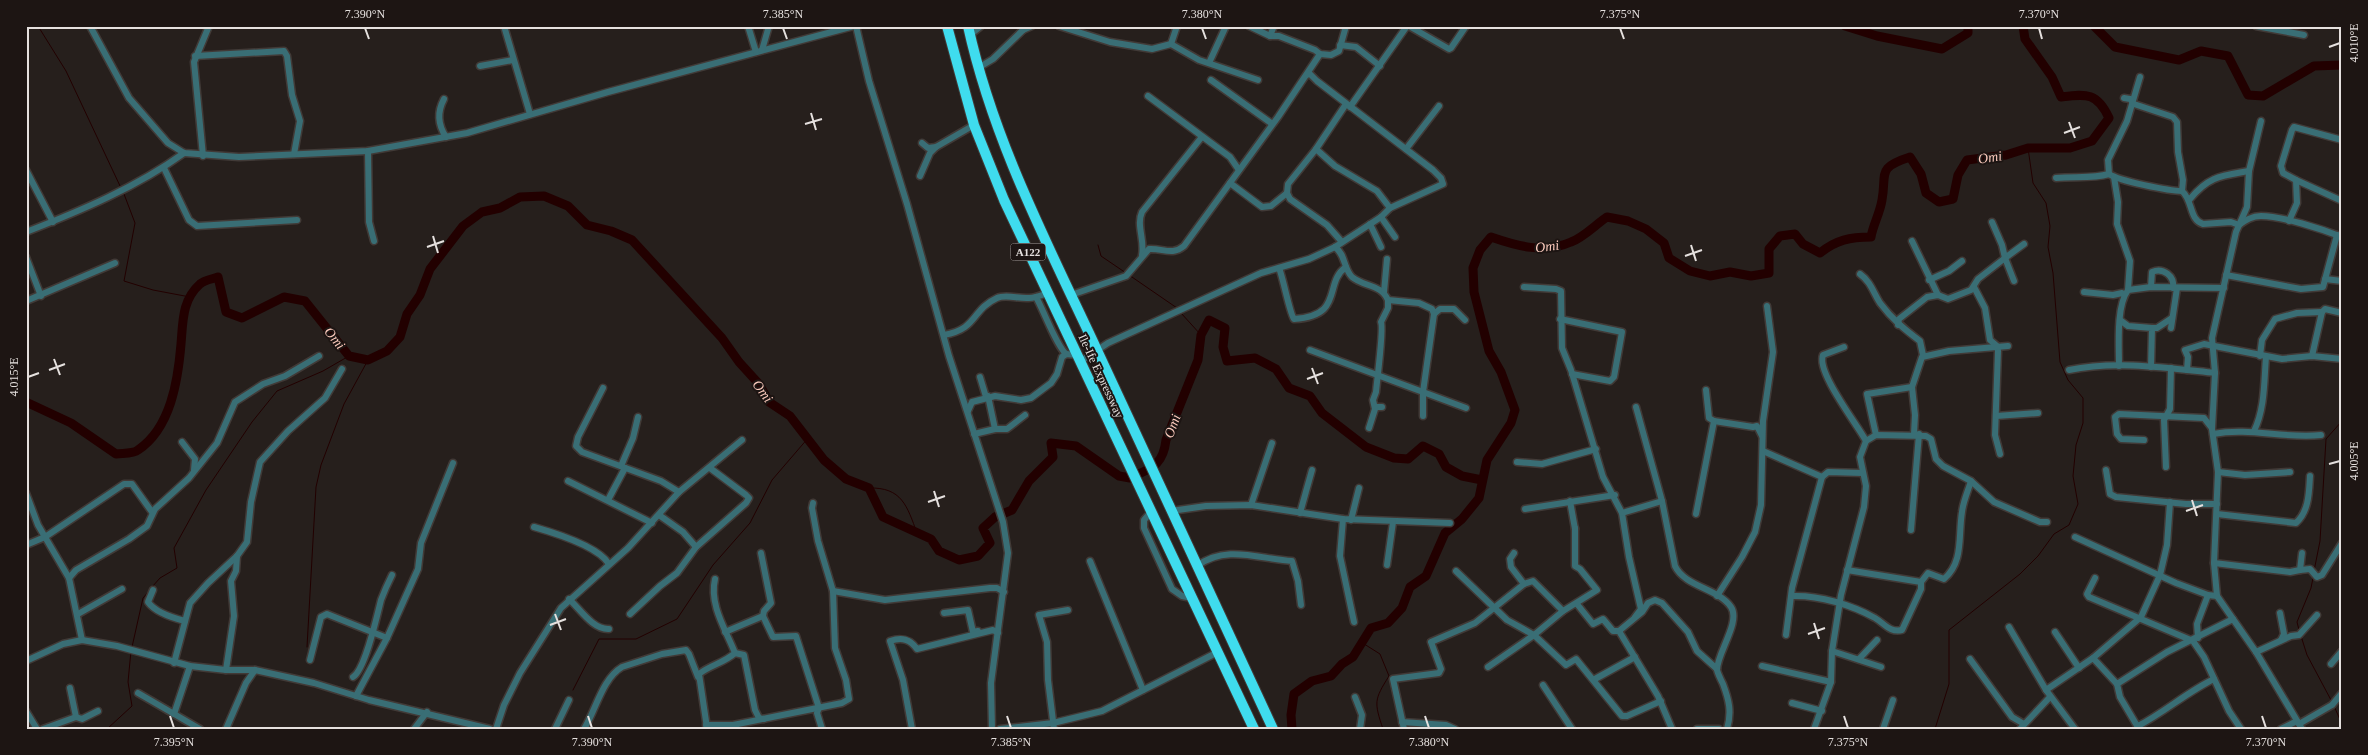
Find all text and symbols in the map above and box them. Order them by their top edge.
text: 7.390°N [345,7,386,21]
text: 7.385°N [763,7,804,21]
text: 7.380°N [1182,7,1223,21]
text: 7.375°N [1600,7,1641,21]
text: 7.370°N [2019,7,2060,21]
text: 4.010°E [2347,23,2361,63]
water label: Omi [1977,148,2003,167]
water label: Omi [1534,238,1560,255]
road number: A122 [1010,243,1046,260]
water label: Omi [321,324,348,352]
street label: Ile-Ife Expressway [1075,332,1127,420]
text: 4.015°E [7,357,21,397]
water label: Omi [749,377,776,406]
water label: Omi [1161,412,1184,440]
text: 4.005°E [2347,441,2361,481]
text: 7.395°N [154,735,195,749]
text: 7.390°N [572,735,613,749]
text: 7.385°N [991,735,1032,749]
text: 7.380°N [1409,735,1450,749]
text: 7.375°N [1828,735,1869,749]
text: 7.370°N [2246,735,2287,749]

